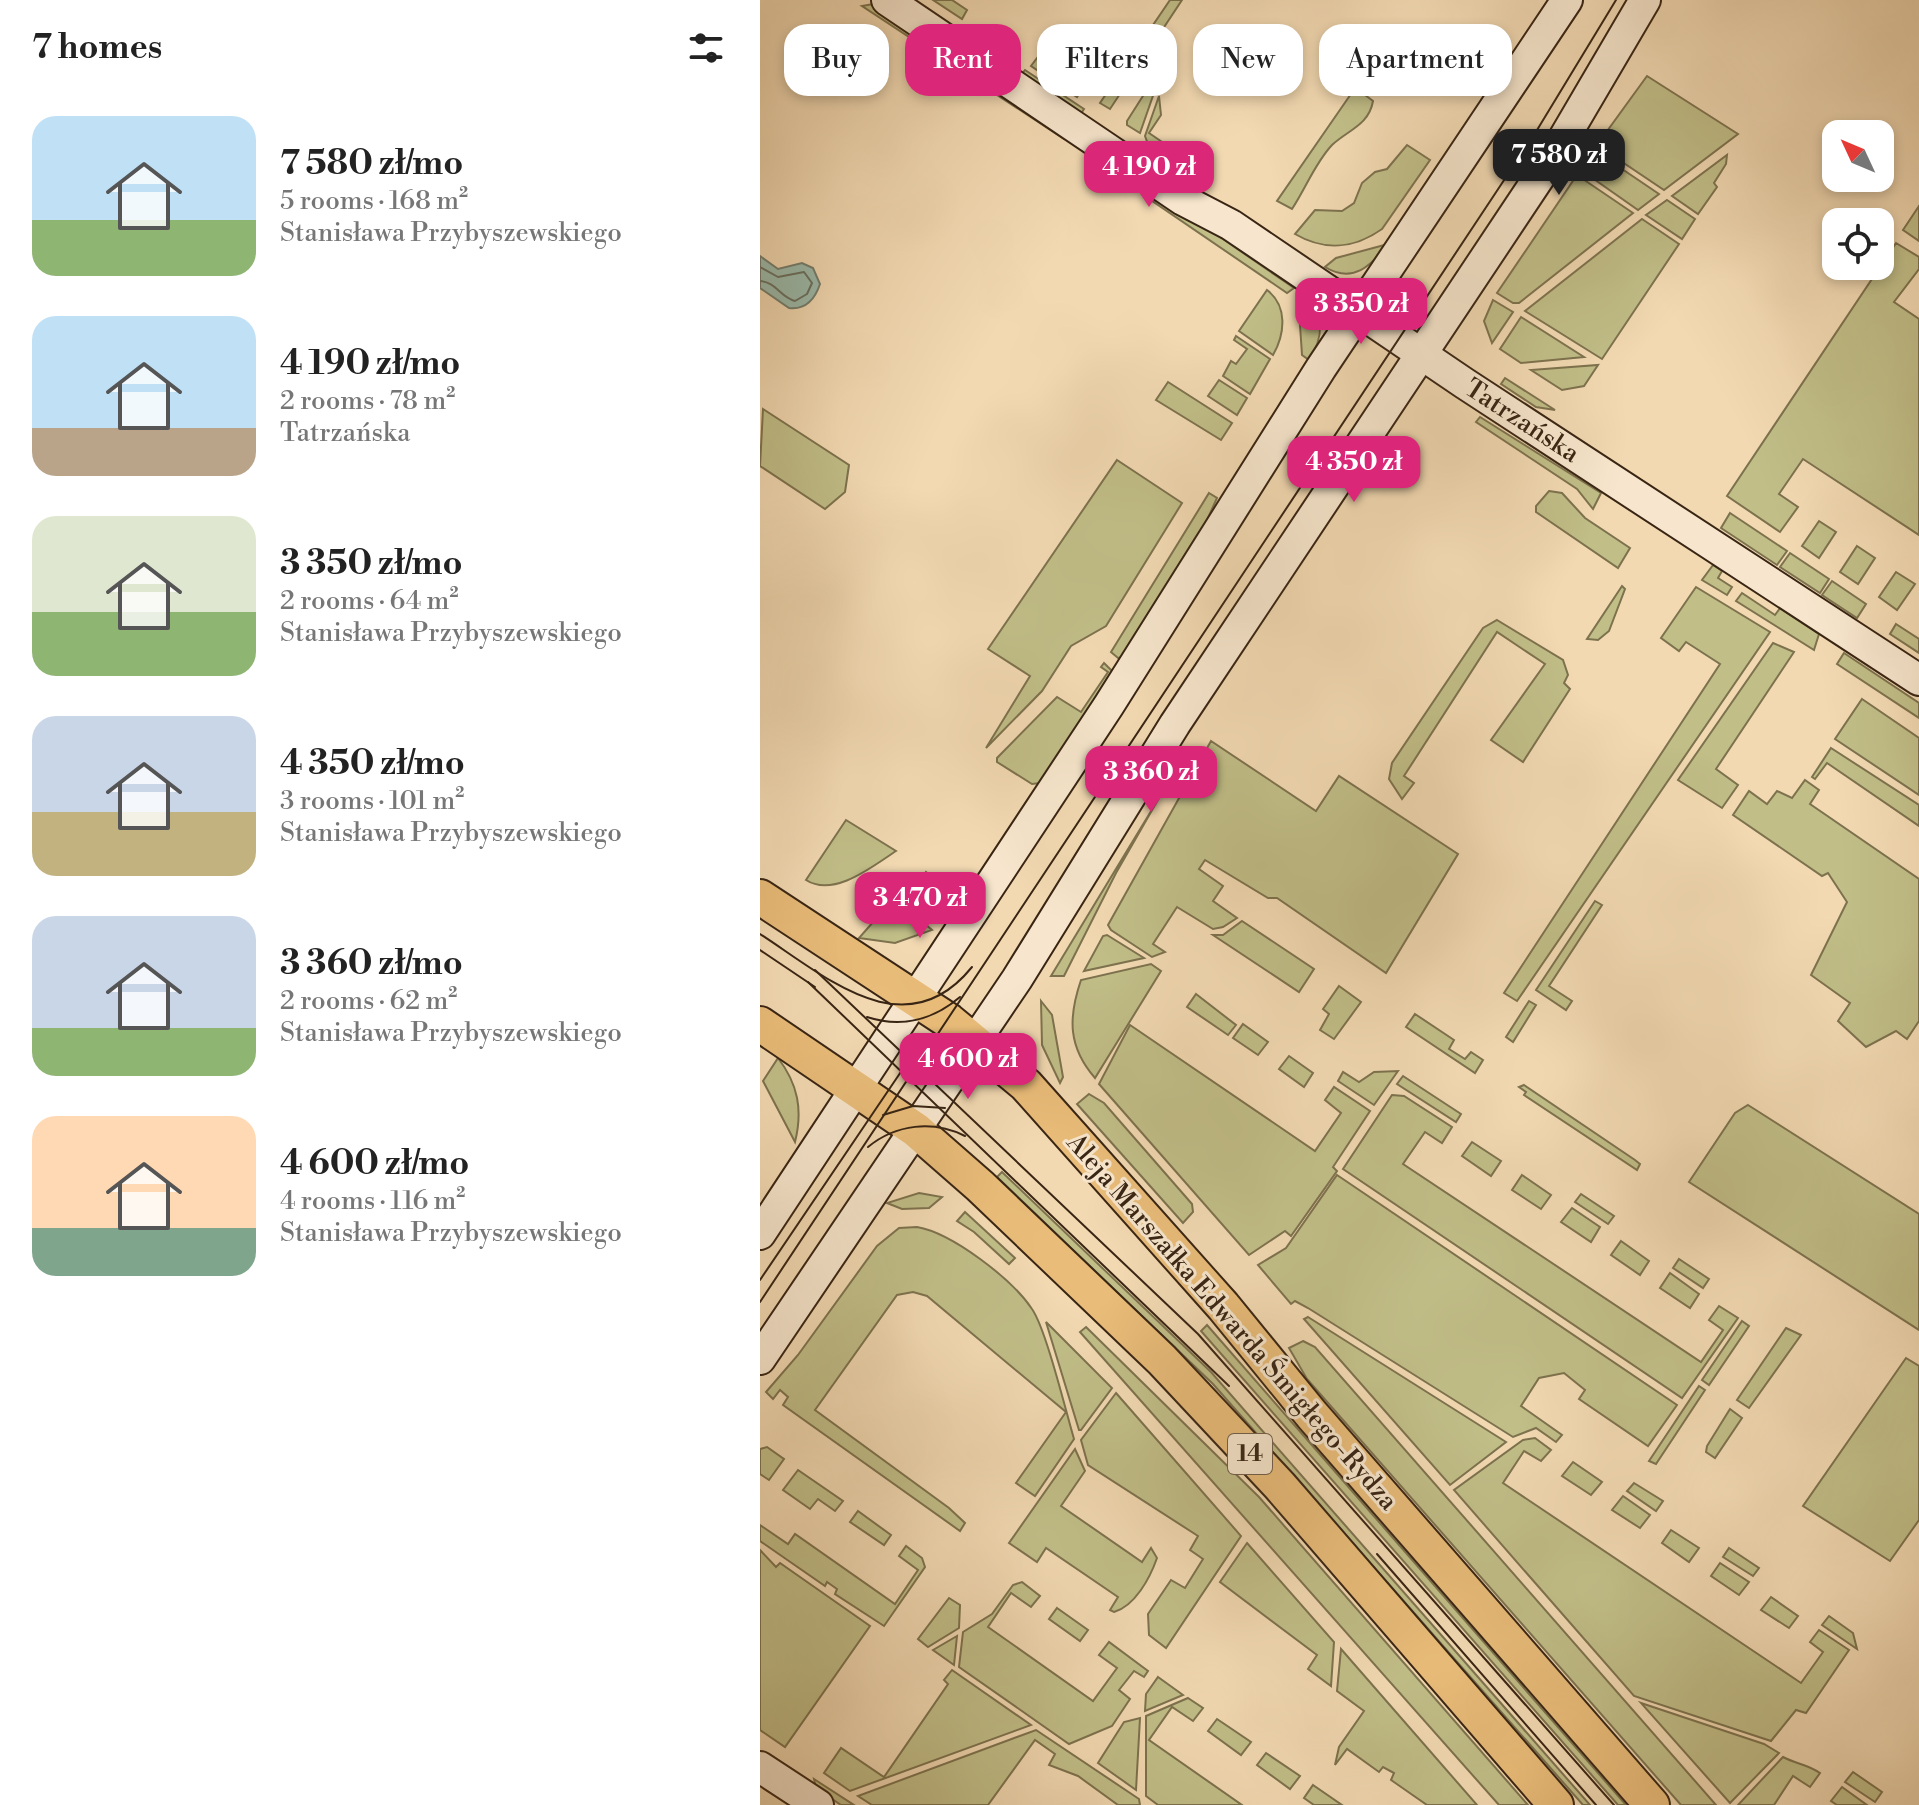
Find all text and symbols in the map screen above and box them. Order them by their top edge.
chip: Buy [784,24,889,96]
chip: Rent [905,24,1021,96]
chip: Filters [1037,24,1177,96]
chip: New [1193,24,1303,96]
chip: Apartment [1319,24,1512,96]
icon: filters [684,26,728,70]
text: 7 homes [32,27,162,69]
north arrow [1822,120,1894,192]
map controls [1822,120,1894,280]
pin: 7 580 zł [1476,129,1642,197]
text: 7 580 zł [1511,139,1607,171]
pin: 4 190 zł [1066,141,1232,209]
text: 7 580 zł/mo [280,143,463,185]
icon: home [96,148,192,244]
text: 4 190 zł [1102,151,1196,183]
text: 5 rooms · 168 m² [280,185,468,217]
button: locate [1822,208,1894,280]
text: Stanisława Przybyszewskiego [280,217,622,249]
pin: 3 350 zł [1278,278,1444,346]
text: 3 350 zł [1313,288,1409,320]
text: 4 190 zł/mo [280,343,460,385]
icon: home [96,348,192,444]
street label: Tatrzańska [1459,372,1586,470]
text: 2 rooms · 78 m² [280,385,455,417]
text: Tatrzańska [280,417,410,449]
pin: 4 350 zł [1271,436,1437,504]
text: 4 350 zł [1305,446,1403,478]
text: 3 350 zł/mo [280,543,462,585]
icon: home [96,548,192,644]
text: 2 rooms · 64 m² [280,585,459,617]
text: Stanisława Przybyszewskiego [280,617,622,649]
text: 4 350 zł/mo [280,743,465,785]
pin: 3 360 zł [1068,746,1234,814]
icon: home [96,748,192,844]
text: 3 360 zł [1103,756,1199,788]
text: 3 rooms · 101 m² [280,785,464,817]
text: Stanisława Przybyszewskiego [280,817,622,849]
pin: 3 470 zł [837,872,1003,940]
text: 3 470 zł [873,882,967,914]
text: 3 360 zł/mo [280,943,463,985]
icon: home [96,948,192,1044]
text: 2 rooms · 62 m² [280,985,457,1017]
text: Stanisława Przybyszewskiego [280,1017,622,1049]
pin: 4 600 zł [885,1033,1051,1101]
text: 4 600 zł [918,1043,1018,1075]
street label: Aleja Marszałka Edwarda Śmigłego-Rydza [1059,1125,1406,1517]
text: 4 600 zł/mo [280,1143,469,1185]
icon: home [96,1148,192,1244]
text: 4 rooms · 116 m² [280,1185,465,1217]
text: Stanisława Przybyszewskiego [280,1217,622,1249]
road number: 14 [1228,1434,1272,1474]

